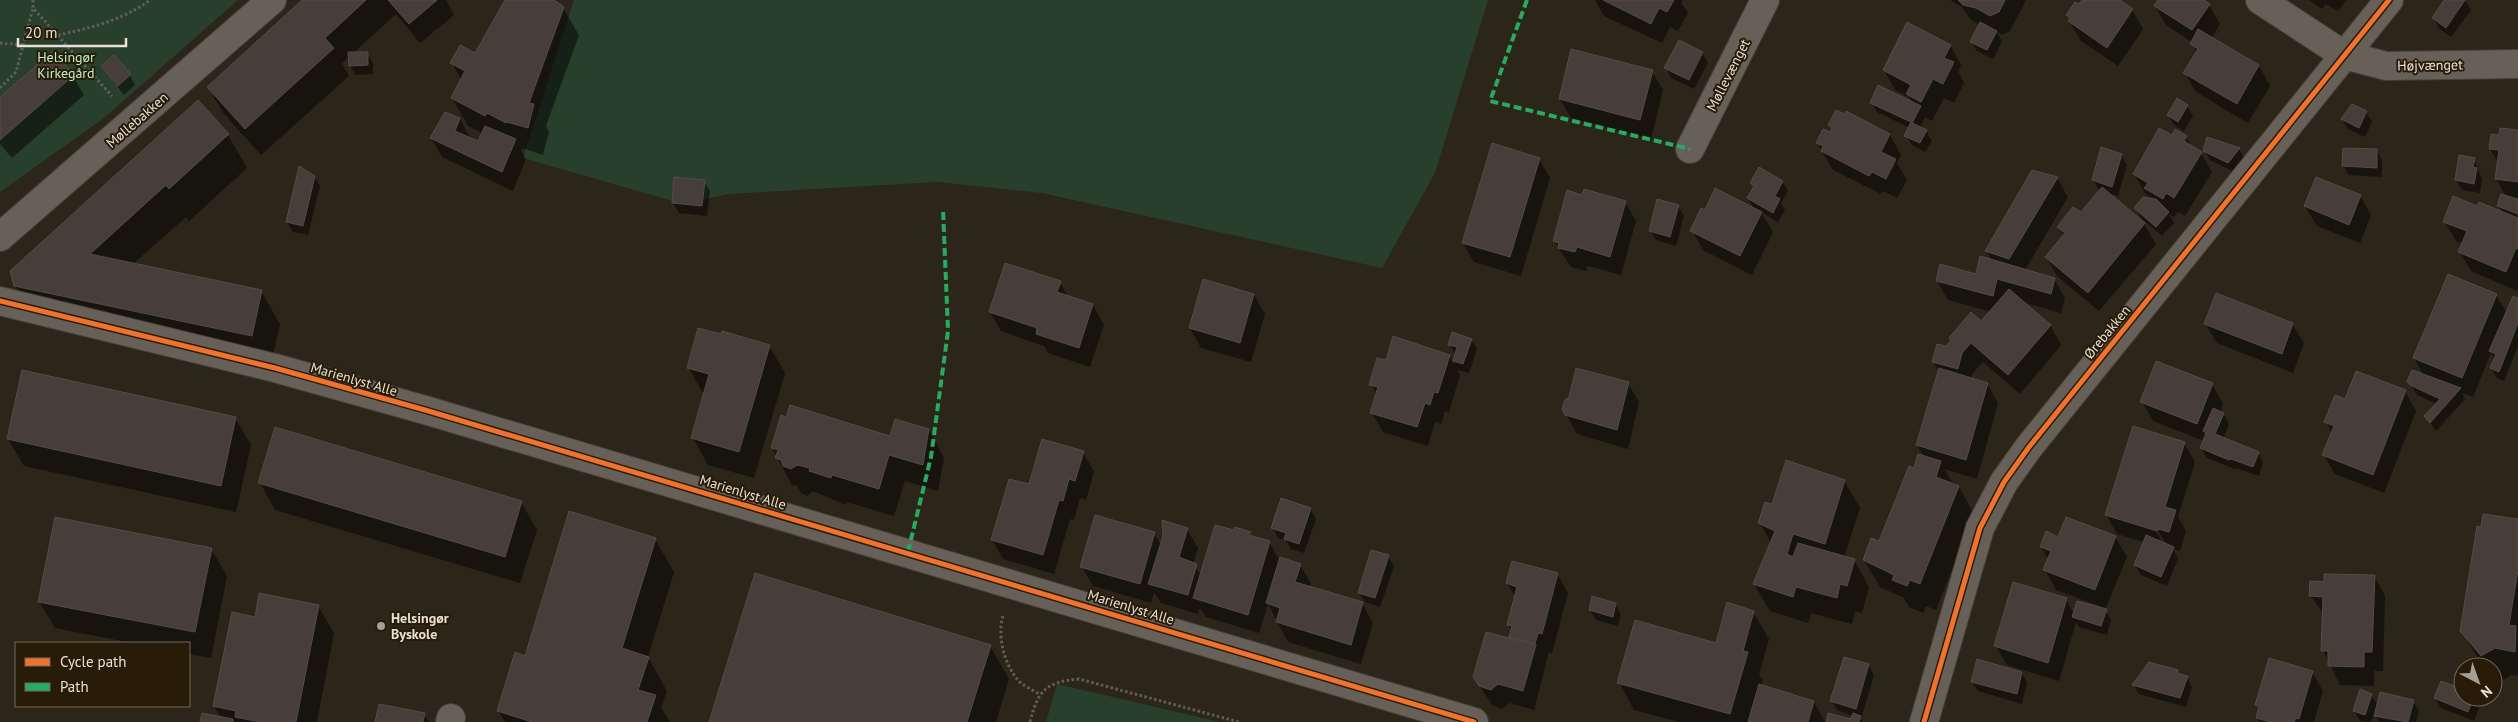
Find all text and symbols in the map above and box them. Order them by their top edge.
scale bar [18,15,125,47]
text: 20 m [25,23,58,42]
street label: Møllevænget [1702,36,1754,114]
park label: Helsingør Kirkegård [37,48,95,82]
street label: Højvænget [2397,55,2463,75]
street label: Møllebakken [102,88,172,152]
street label: Ørebakken [2080,301,2134,363]
street label: Marienlyst Alle [309,358,399,400]
street label: Marienlyst Alle [698,470,788,514]
street label: Marienlyst Alle [1086,585,1176,629]
place label: Helsingør Byskole [391,609,449,643]
marker: Helsingør Byskole [375,620,387,632]
legend [15,642,190,707]
text: Cycle path [60,652,126,671]
north arrow [2453,657,2503,707]
text: Path [60,677,89,696]
text: N [2477,682,2496,702]

